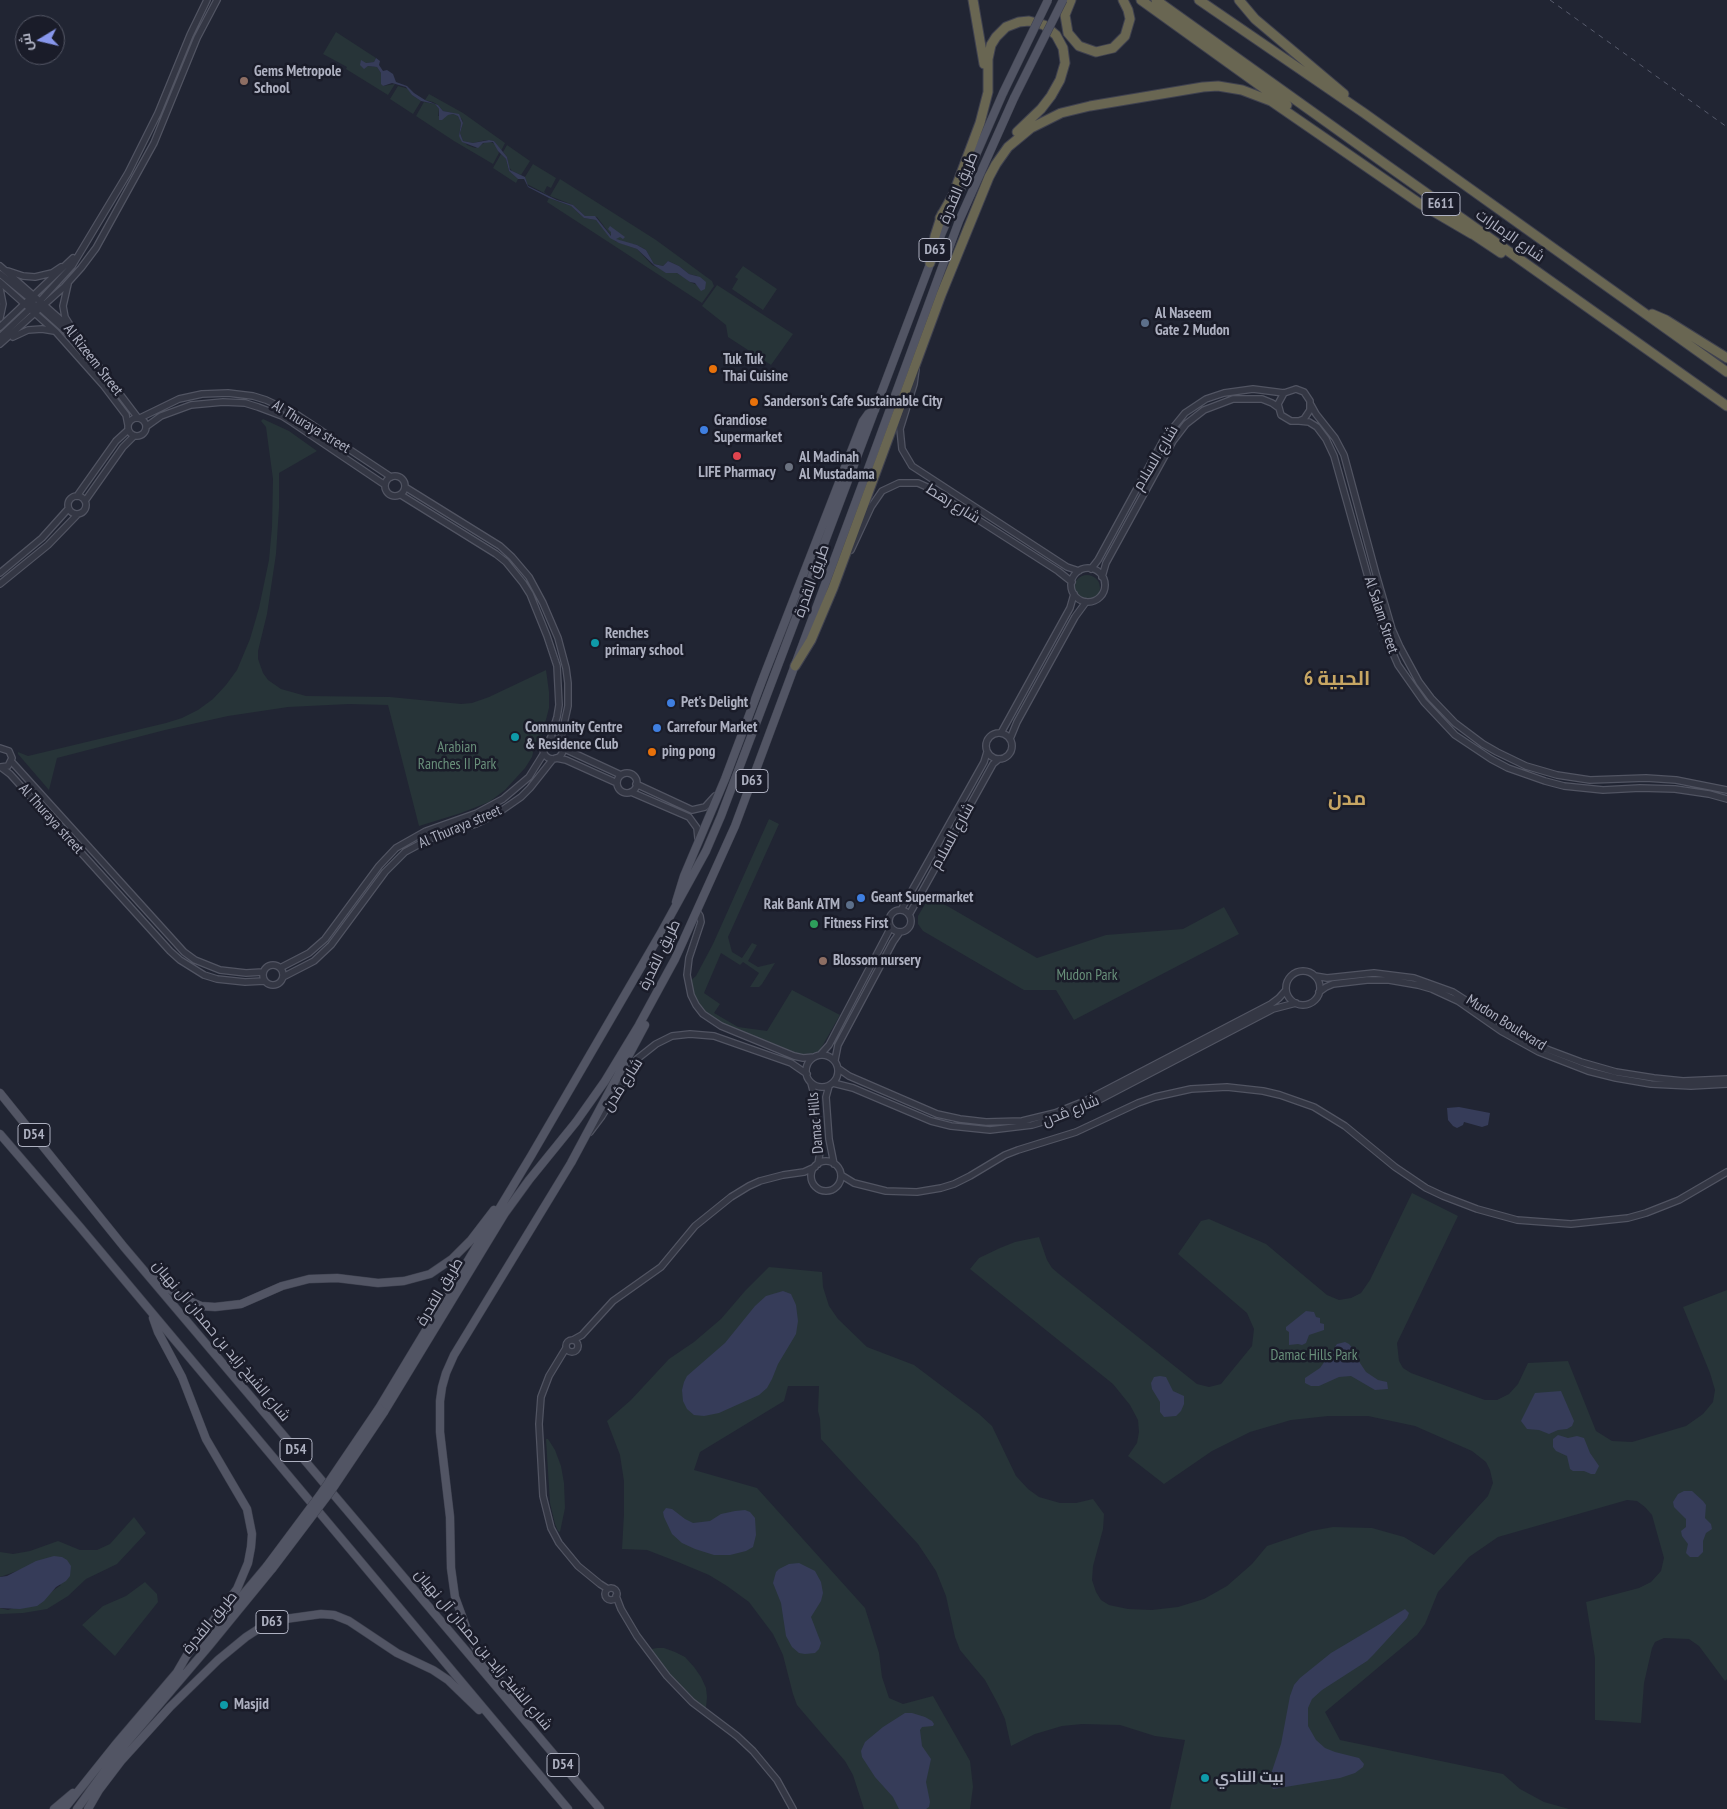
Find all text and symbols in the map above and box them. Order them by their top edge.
north arrow [15,15,65,65]
text: ش [16,32,36,52]
place label: Gems Metropole School [254,63,341,98]
marker: Gems Metropole School [238,75,250,87]
street label: طريق القدرة [936,150,982,226]
road number: E611 [1422,192,1460,215]
street label: شارع الإمارات [1472,206,1548,266]
road number: D63 [919,238,951,262]
place label: Al Naseem Gate 2 Mudon [1155,305,1230,340]
marker: Al Naseem Gate 2 Mudon [1139,317,1151,329]
street label: Al Rizeem Street [60,321,126,399]
place label: Tuk Tuk Thai Cuisine [723,351,788,386]
marker: Tuk Tuk Thai Cuisine [707,363,719,375]
place label: Sanderson's Cafe Sustainable City [764,393,942,411]
marker: Sanderson's Cafe Sustainable City [748,396,760,408]
street label: Al Thuraya street [269,397,353,457]
place label: Grandiose Supermarket [714,412,782,447]
street label: شارع السلام [1130,422,1182,494]
marker: Grandiose Supermarket [698,424,710,436]
place label: Al Madinah Al Mustadama [799,449,875,484]
marker: LIFE Pharmacy [731,450,743,462]
marker: Al Madinah Al Mustadama [783,461,795,473]
place label: LIFE Pharmacy [698,464,776,482]
street label: شارع رهط [923,480,983,528]
street label: طريق القدرة [791,542,833,620]
street label: Al Salam Street [1360,574,1402,656]
place label: Renches primary school [605,625,683,660]
marker: Renches primary school [589,637,601,649]
district label: الحبية 6 [1304,667,1370,691]
place label: Pet's Delight [681,694,748,712]
marker: Pet's Delight [665,697,677,709]
place label: Community Centre & Residence Club [525,719,623,754]
place label: Carrefour Market [667,719,757,737]
marker: Carrefour Market [651,722,663,734]
marker: Community Centre & Residence Club [509,731,521,743]
park label: Arabian Ranches II Park [418,739,496,774]
place label: ping pong [662,743,715,761]
marker: ping pong [646,746,658,758]
road number: D63 [736,769,768,792]
street label: Al Thuraya street [15,780,87,858]
district label: مدن [1328,787,1366,811]
street label: شارع السلام [927,800,979,872]
street label: Al Thuraya street [416,801,504,853]
place label: Geant Supermarket [871,889,973,907]
marker: Geant Supermarket [855,892,867,904]
place label: Rak Bank ATM [764,896,840,914]
marker: Rak Bank ATM [844,899,856,911]
place label: Fitness First [824,915,888,933]
street label: طريق القدرة [635,917,685,993]
marker: Fitness First [808,918,820,930]
place label: Blossom nursery [833,952,921,970]
marker: Blossom nursery [817,955,829,967]
park label: Mudon Park [1056,967,1118,985]
street label: Mudon Boulevard [1463,991,1549,1055]
street label: شارع مُدن [599,1055,647,1115]
street label: شارع مُدن [1040,1091,1102,1131]
street label: Damac Hills [804,1092,828,1154]
road number: D54 [18,1124,50,1146]
street label: طريق القدرة [413,1255,467,1329]
street label: شارع الشيخ زايد بن حمدان آل نهيان [148,1257,294,1425]
park label: Damac Hills Park [1271,1347,1357,1365]
road number: D54 [280,1438,312,1462]
street label: شارع الشيخ زايد بن حمدان آل نهيان [410,1566,556,1734]
street label: طريق القدرة [179,1588,241,1658]
road number: D63 [256,1610,288,1634]
place label: Masjid [234,1696,269,1714]
marker: Masjid [218,1699,230,1711]
road number: D54 [547,1754,579,1776]
place label: بيت النادي [1215,1769,1284,1787]
marker: بيت النادي [1199,1772,1211,1784]

